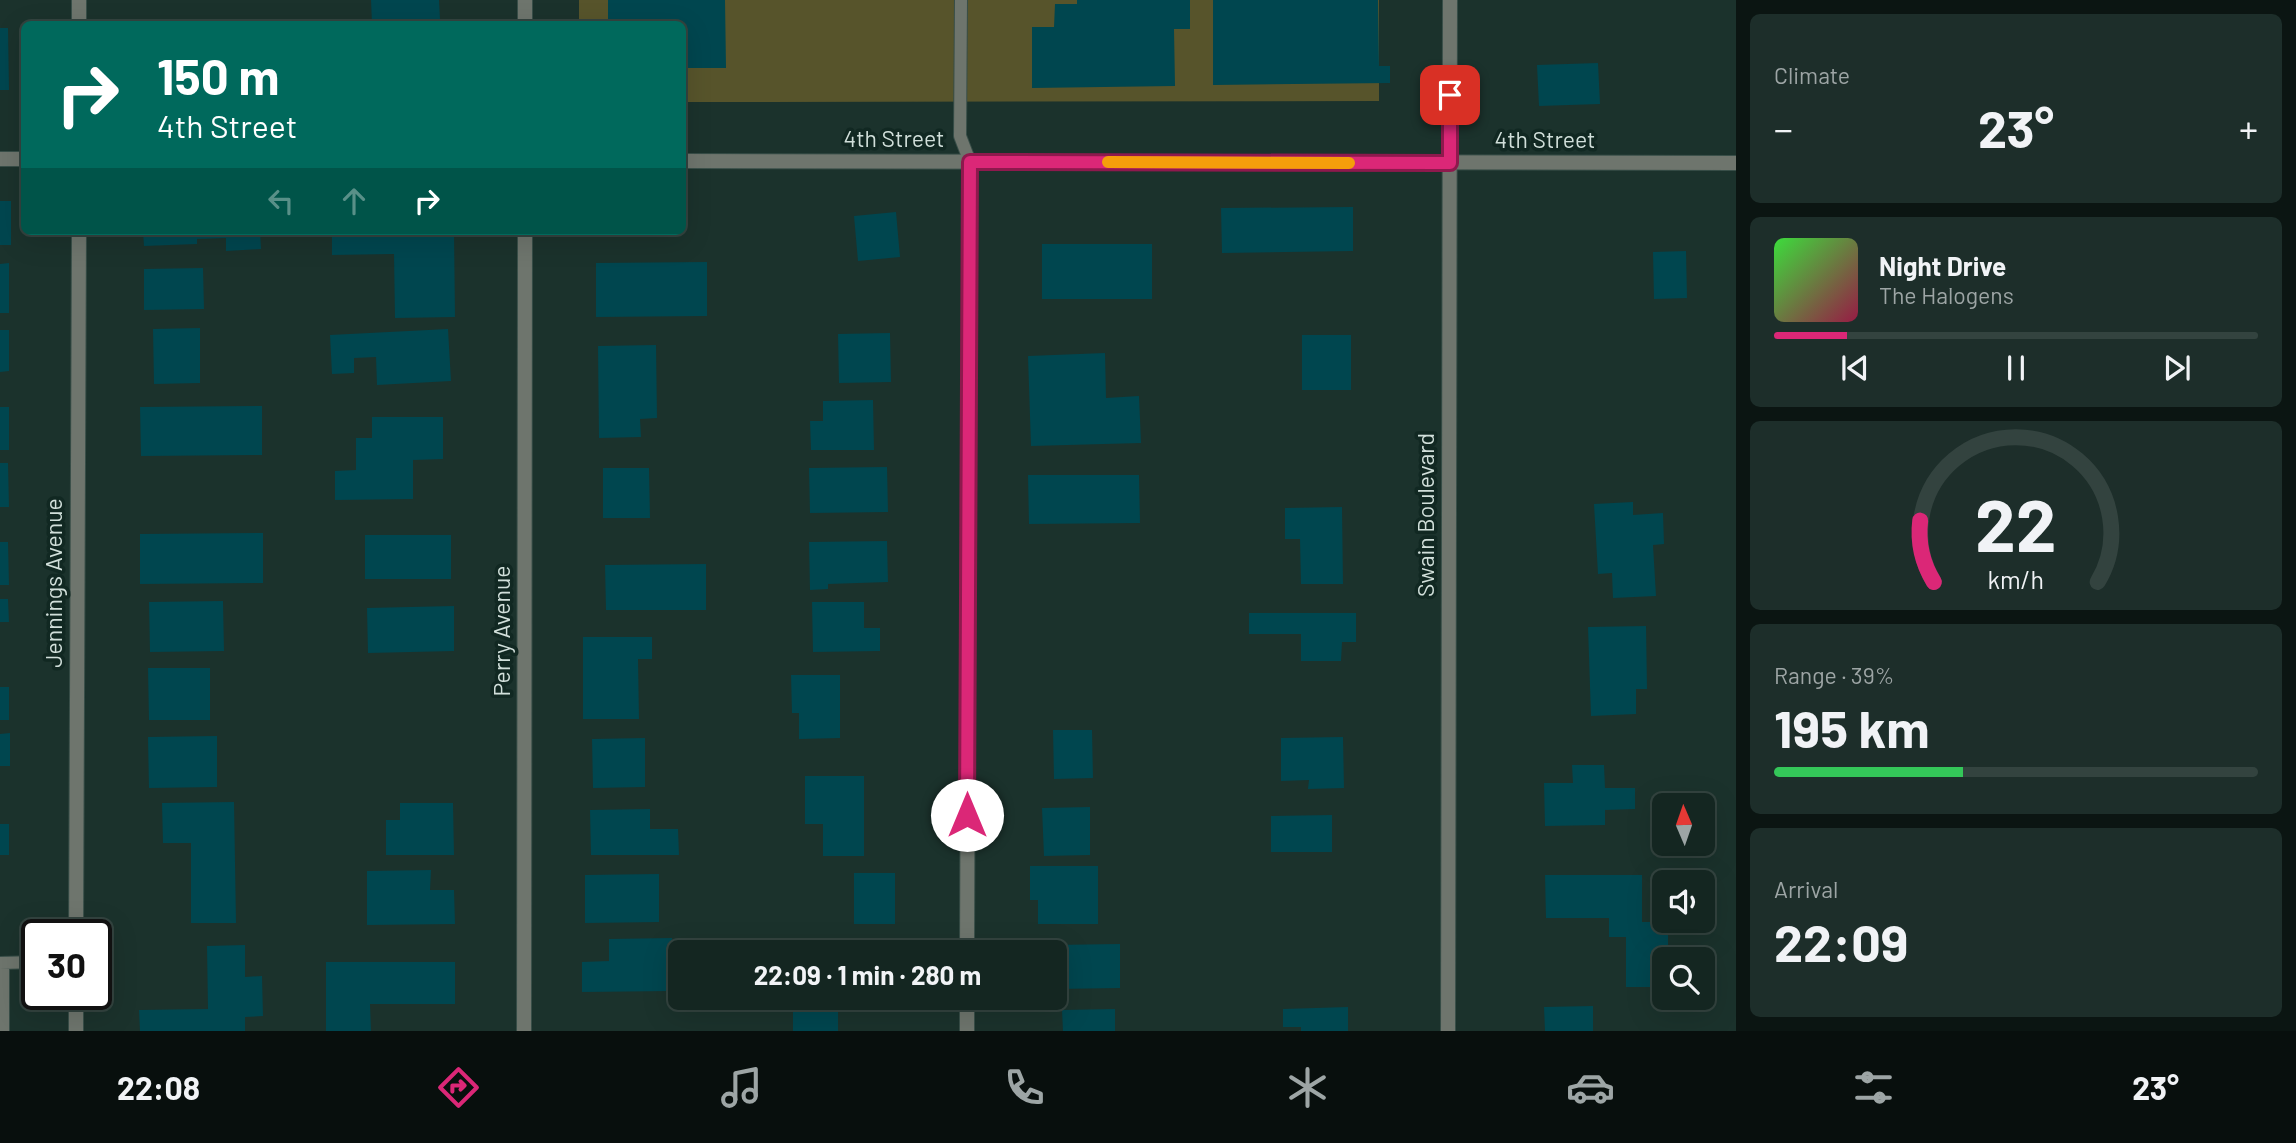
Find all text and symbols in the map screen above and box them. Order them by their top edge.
text: 150 m [157,46,279,105]
icon: right [42,49,133,140]
text: Climate [1774,61,1850,89]
pin [1420,65,1480,125]
icon: arrive [1431,76,1469,114]
text: 23° [1978,96,2054,158]
text: − [1774,105,1793,151]
text: + [2239,105,2258,151]
text: 4th Street [157,106,297,144]
street label: 4th Street [844,124,944,152]
street label: 4th Street [1495,125,1595,153]
icon: left [262,182,300,220]
icon: ahead [335,182,373,220]
icon: right [408,182,446,220]
text: Night Drive [1879,250,2006,281]
text: The Halogens [1879,281,2014,309]
icon: previous [1836,349,1874,387]
icon: pause [1997,349,2035,387]
icon: next [2158,349,2196,387]
street label: Swain Boulevard [1411,433,1439,597]
text: 22 [1975,479,2057,567]
street label: Jennings Avenue [39,498,67,668]
text: km/h [1988,563,2044,593]
street label: Perry Avenue [487,565,515,697]
text: Range · 39% [1774,661,1894,689]
text: 195 km [1774,696,1930,758]
position arrow [930,778,1004,852]
north arrow [1652,793,1715,856]
map controls [1652,793,1715,1010]
button: sound [1652,870,1715,933]
text: Arrival [1774,875,1838,903]
text: 22:09 [1774,910,1908,972]
speed limit sign: 30 [21,919,112,1010]
button: search [1652,947,1715,1010]
text: 22:09 · 1 min · 280 m [754,959,981,990]
icon: directions [434,1063,483,1112]
icon: music [717,1063,766,1112]
icon: phone [1000,1063,1049,1112]
icon: climate [1283,1063,1332,1112]
icon: car [1566,1063,1615,1112]
icon: filters [1849,1063,1898,1112]
text: 22:08 [117,1068,200,1106]
text: 23° [2132,1068,2179,1106]

